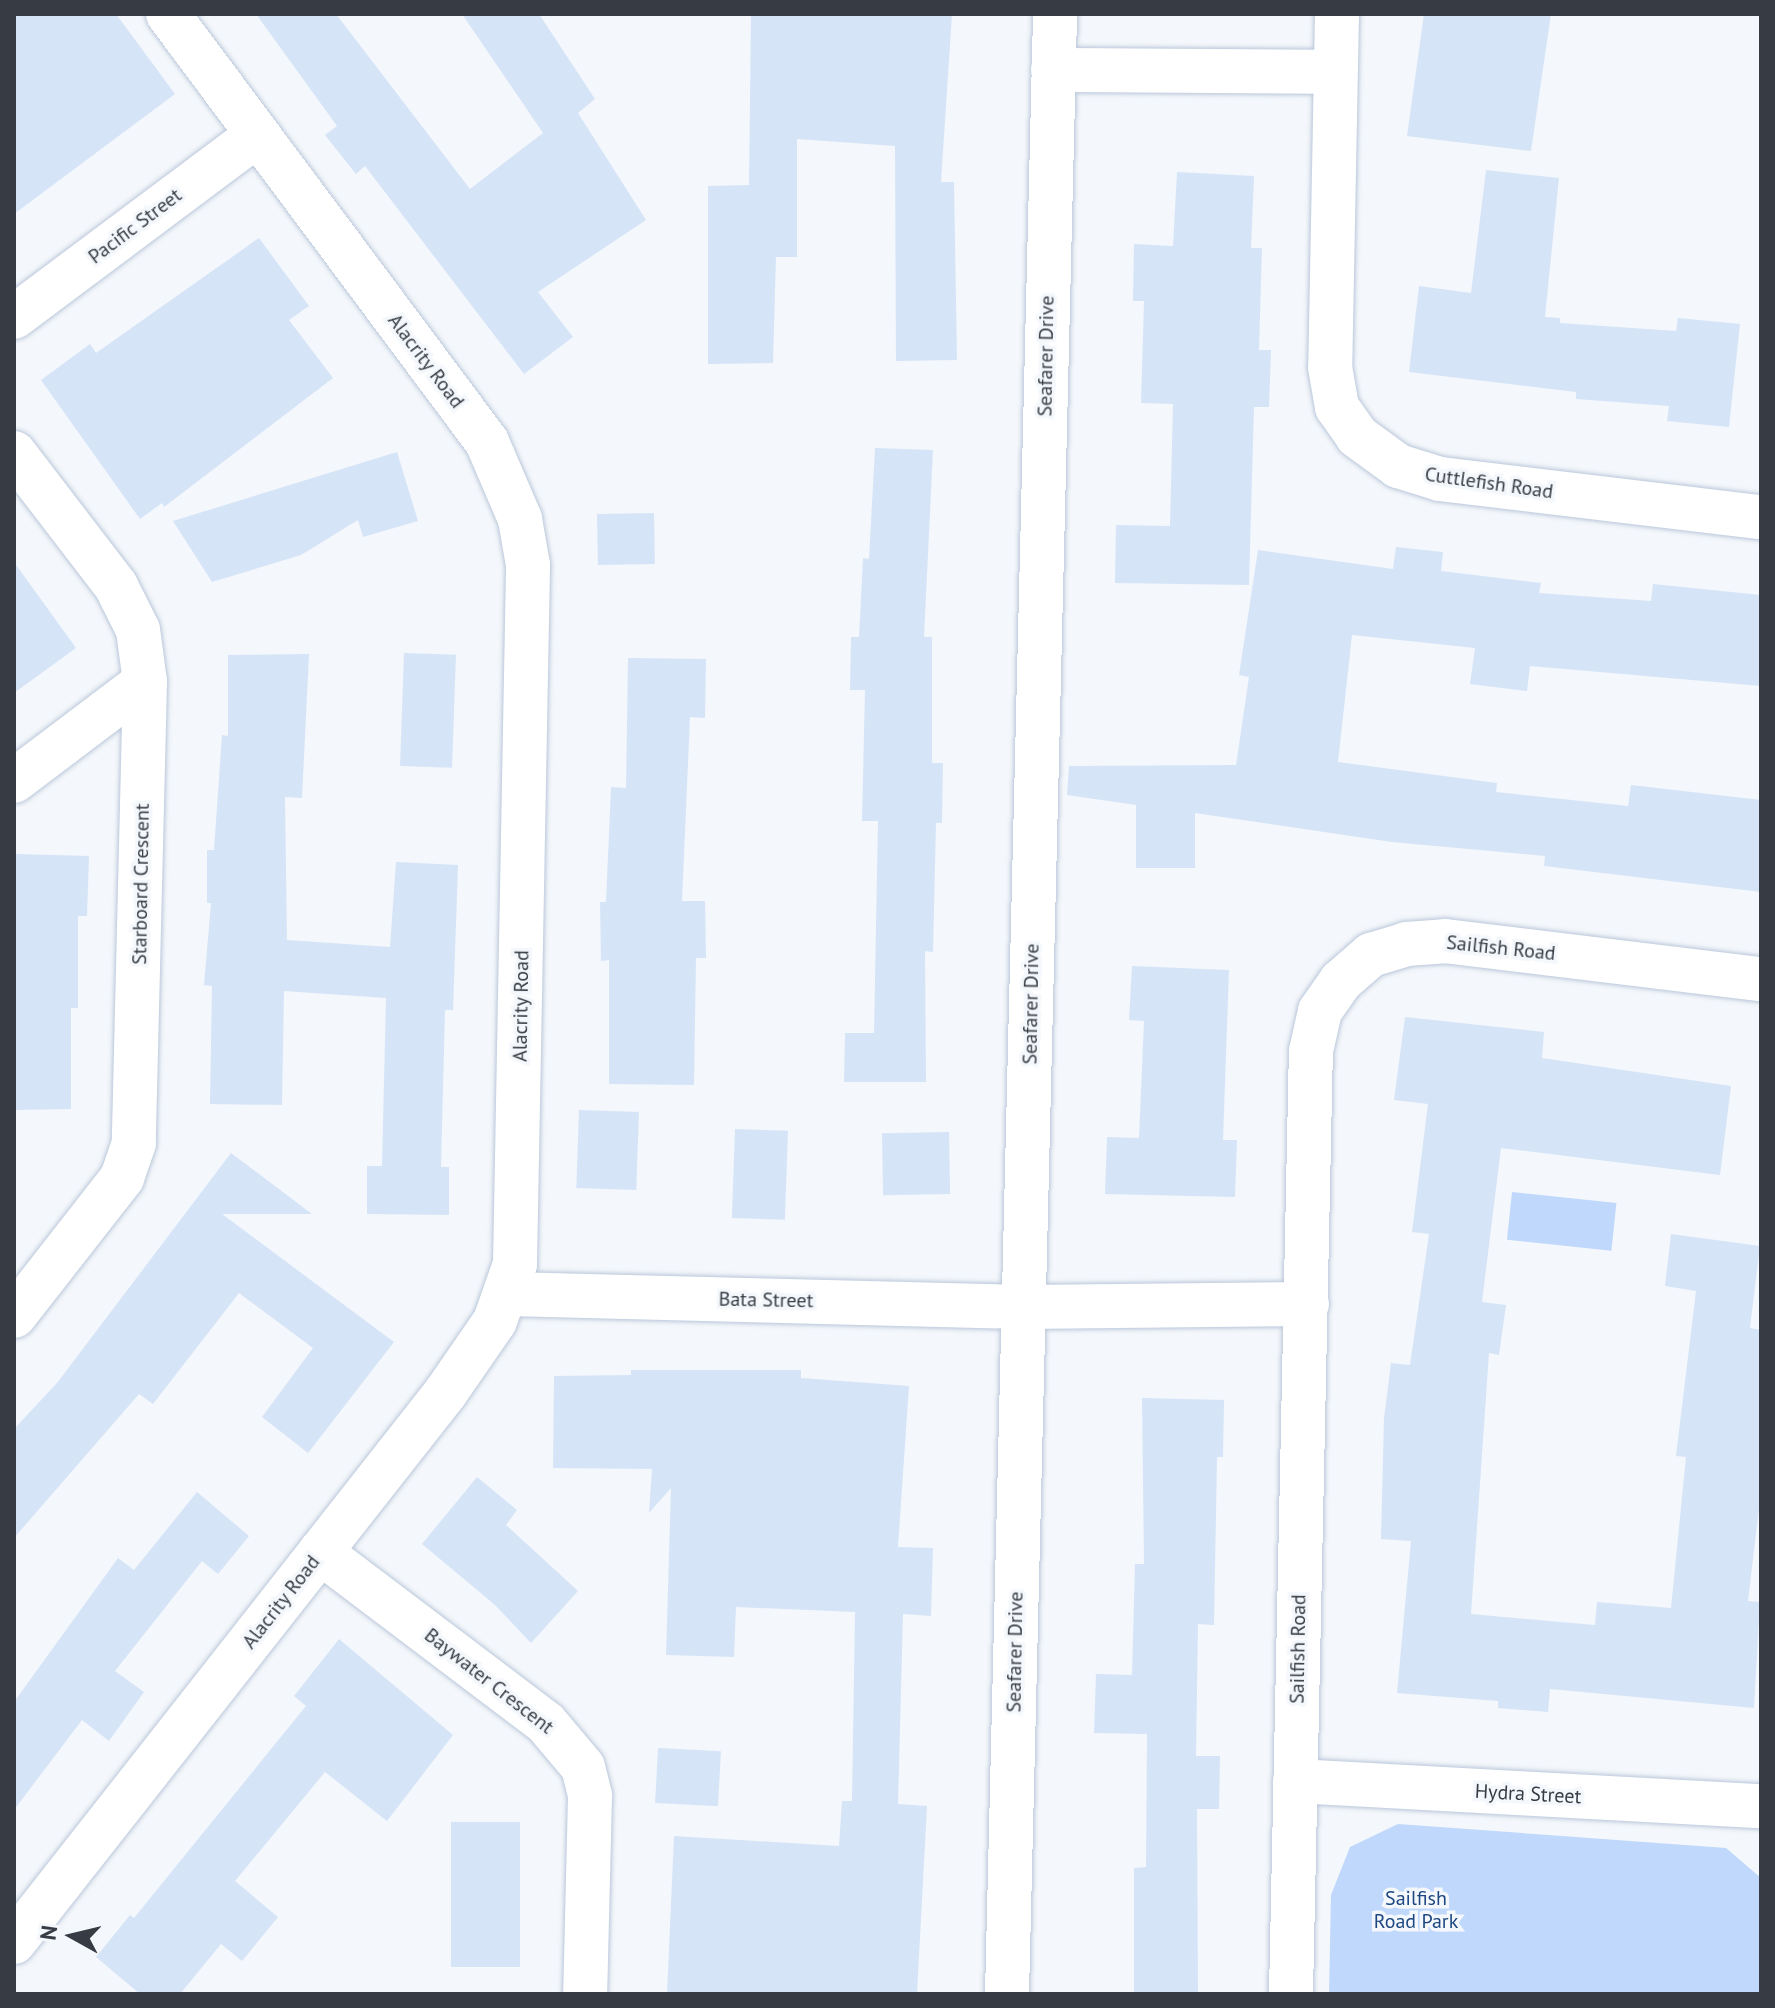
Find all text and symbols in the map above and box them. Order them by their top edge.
street label: Pacific Street [83,183,187,269]
street label: Seafarer Drive [1033,295,1059,417]
street label: Alacrity Road [383,309,469,413]
street label: Cuttlefish Road [1423,462,1555,504]
street label: Starboard Crescent [128,803,154,965]
street label: Sailfish Road [1445,930,1557,966]
street label: Seafarer Drive [1018,943,1044,1065]
street label: Alacrity Road [508,950,534,1062]
street label: Bata Street [718,1287,814,1313]
street label: Alacrity Road [237,1550,325,1654]
street label: Seafarer Drive [1002,1591,1028,1713]
street label: Sailfish Road [1285,1594,1311,1704]
street label: Baywater Crescent [420,1623,558,1739]
street label: Hydra Street [1474,1779,1582,1809]
park label: Sailfish Road Park [1374,1886,1458,1933]
north arrow [32,1896,112,1976]
text: N [33,1924,63,1942]

